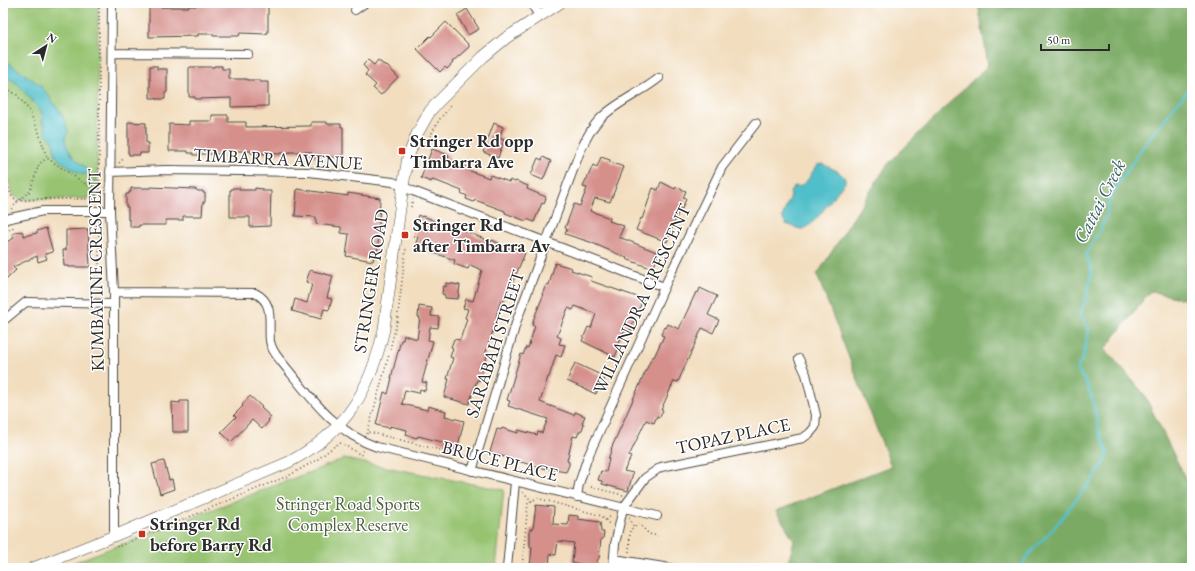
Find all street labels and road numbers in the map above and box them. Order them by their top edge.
street label: TIMBARRA AVENUE [193,143,363,174]
street label: KUMBATINE CRESCENT [82,168,109,372]
street label: WILLANDRA CRESCENT [587,199,696,397]
street label: STRINGER ROAD [348,207,393,355]
street label: SARABAH STREET [460,266,529,420]
street label: TOPAZ PLACE [674,412,792,459]
street label: BRUCE PLACE [440,435,560,486]

